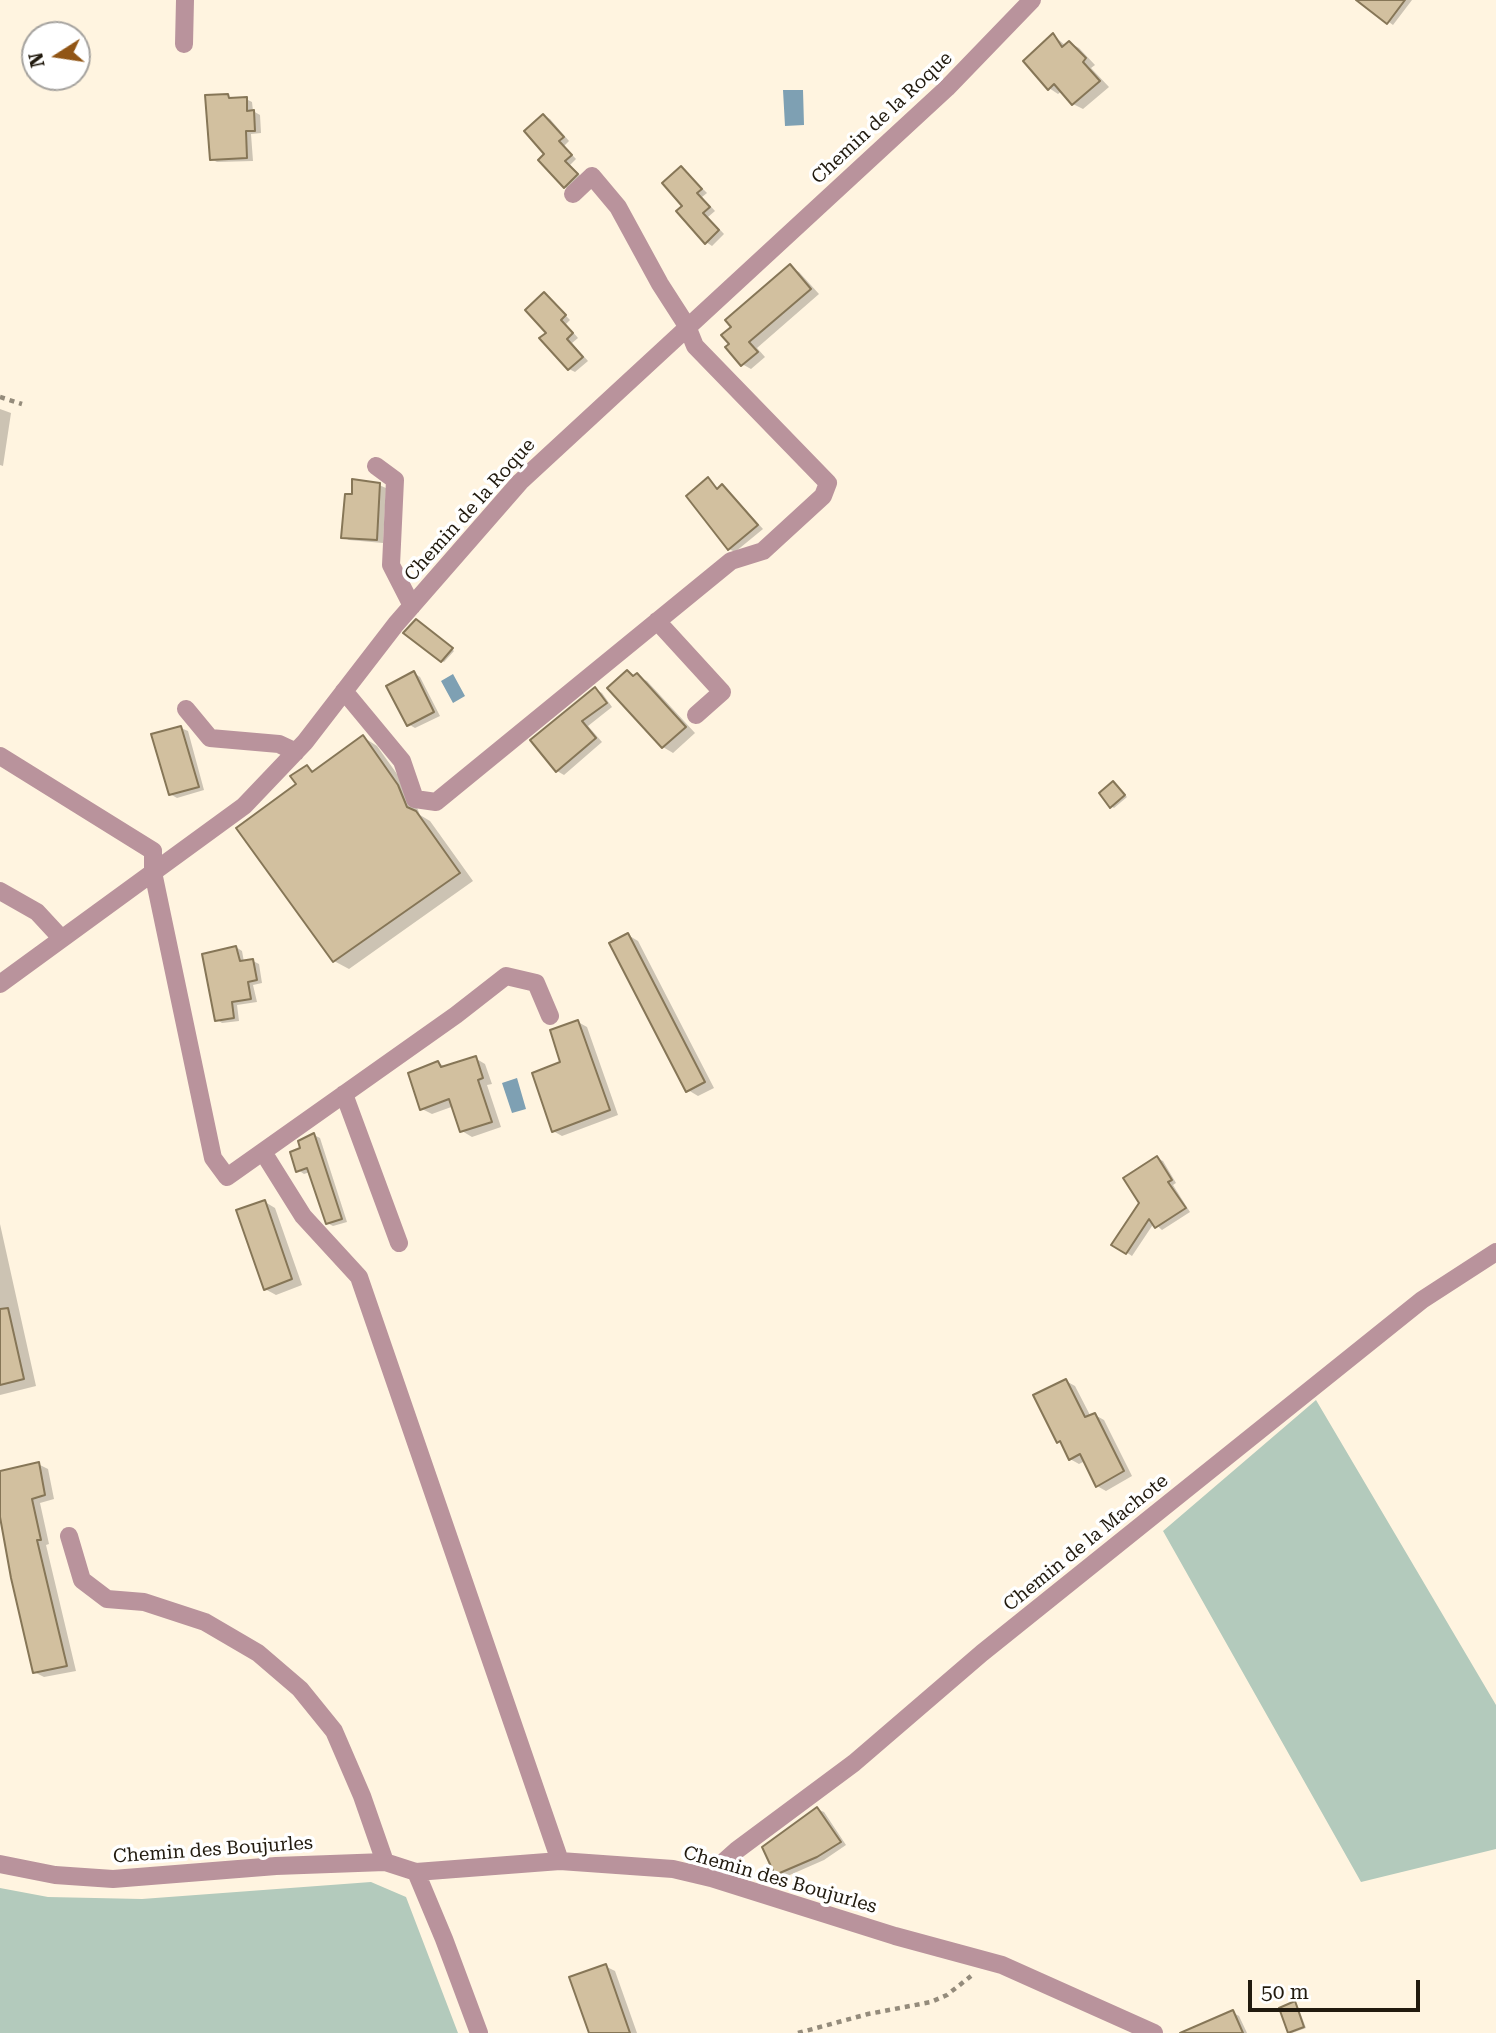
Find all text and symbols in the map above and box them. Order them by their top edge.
north arrow [21,21,91,91]
street label: Chemin de la Roque [807,47,957,189]
text: N [24,51,50,70]
street label: Chemin de la Roque [400,434,540,586]
street label: Chemin de la Machote [999,1470,1173,1616]
street label: Chemin des Boujurles [112,1832,314,1868]
street label: Chemin des Boujurles [681,1841,879,1919]
scale bar [1251,1966,1422,2010]
text: 50 m [1261,1980,1309,2004]

